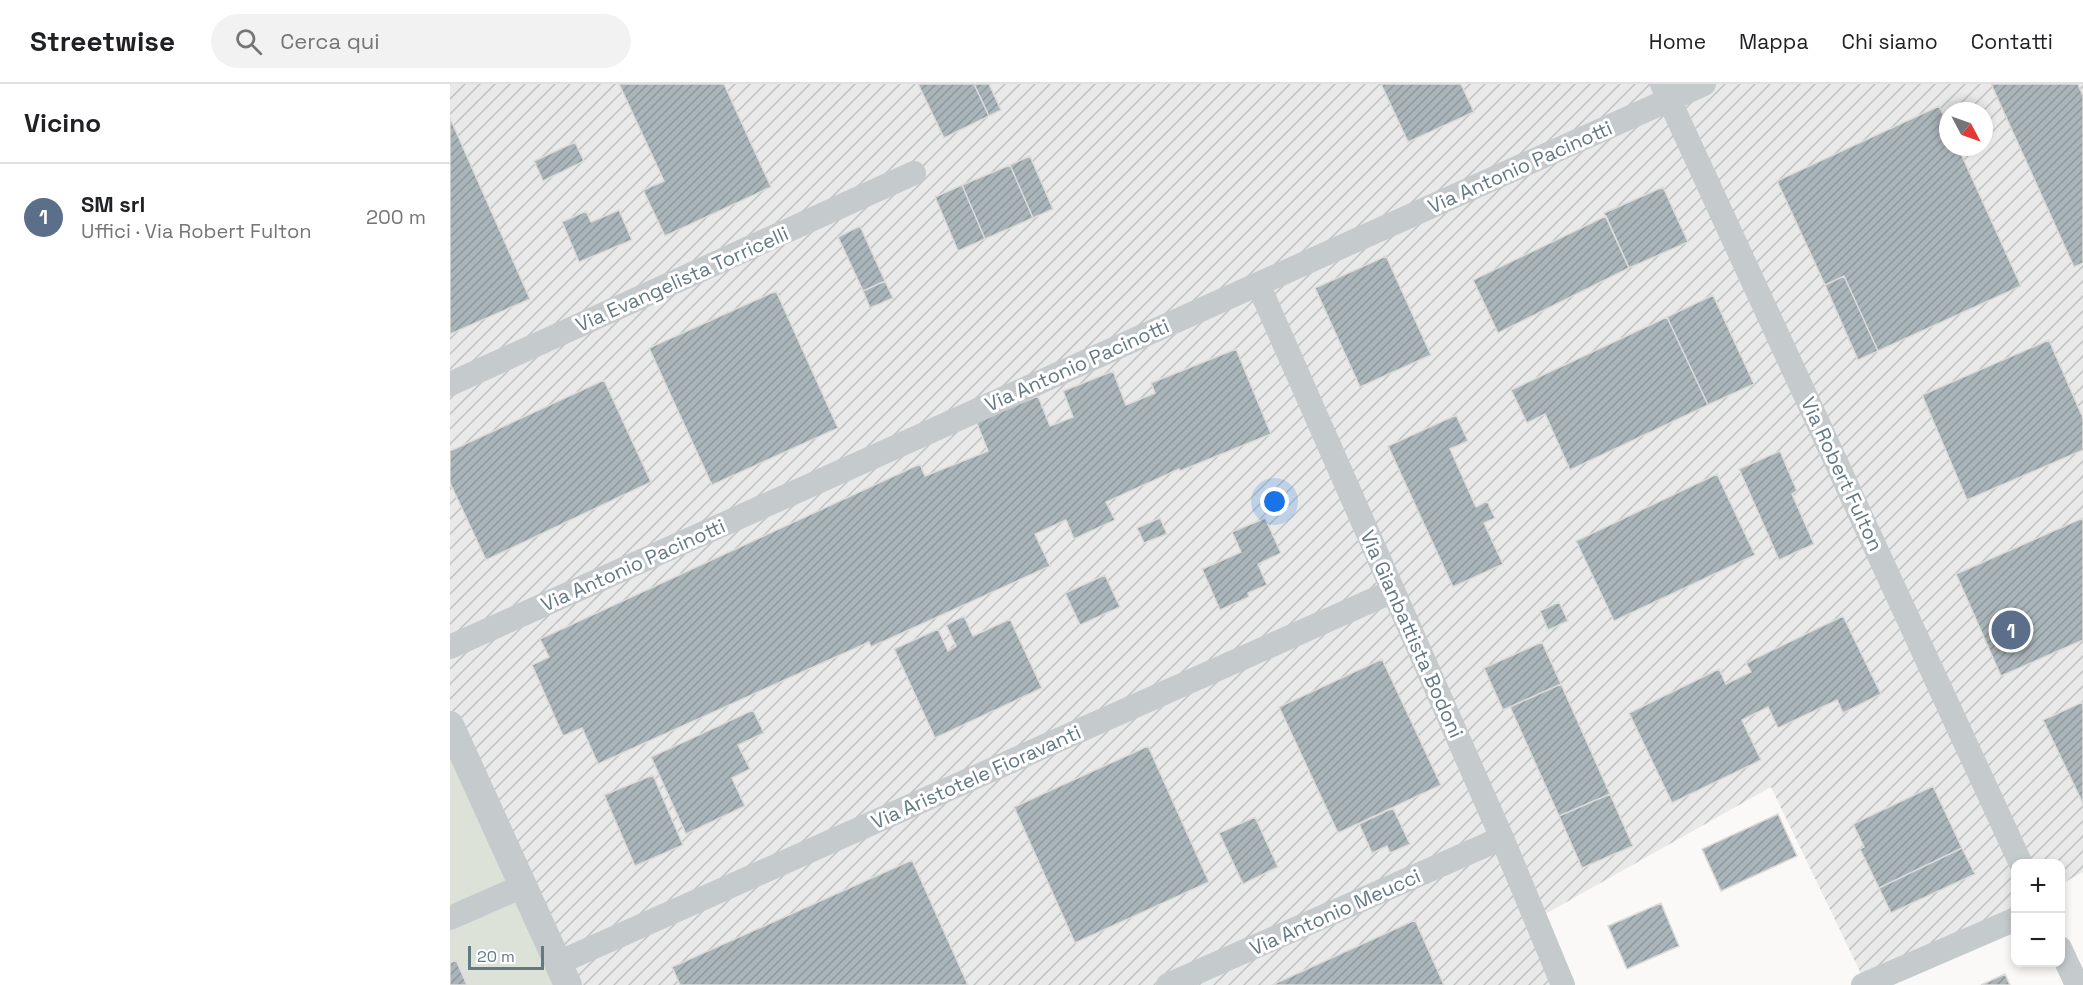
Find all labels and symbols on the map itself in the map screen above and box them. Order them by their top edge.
north arrow [1939,102,1993,156]
street label: Via Antonio Pacinotti [1424,115,1616,219]
street label: Via Evangelista Torricelli [572,220,792,338]
street label: Via Antonio Pacinotti [981,313,1173,417]
street label: Via Robert Fulton [1795,393,1889,555]
your location [1260,487,1289,516]
street label: Via Antonio Pacinotti [537,513,729,617]
street label: Via Gianbattista Bodoni [1354,526,1470,742]
pin: 1 [1992,608,2030,652]
street label: Via Aristotele Fioravanti [867,719,1085,835]
street label: Via Antonio Meucci [1246,863,1424,961]
scale bar [468,943,544,970]

